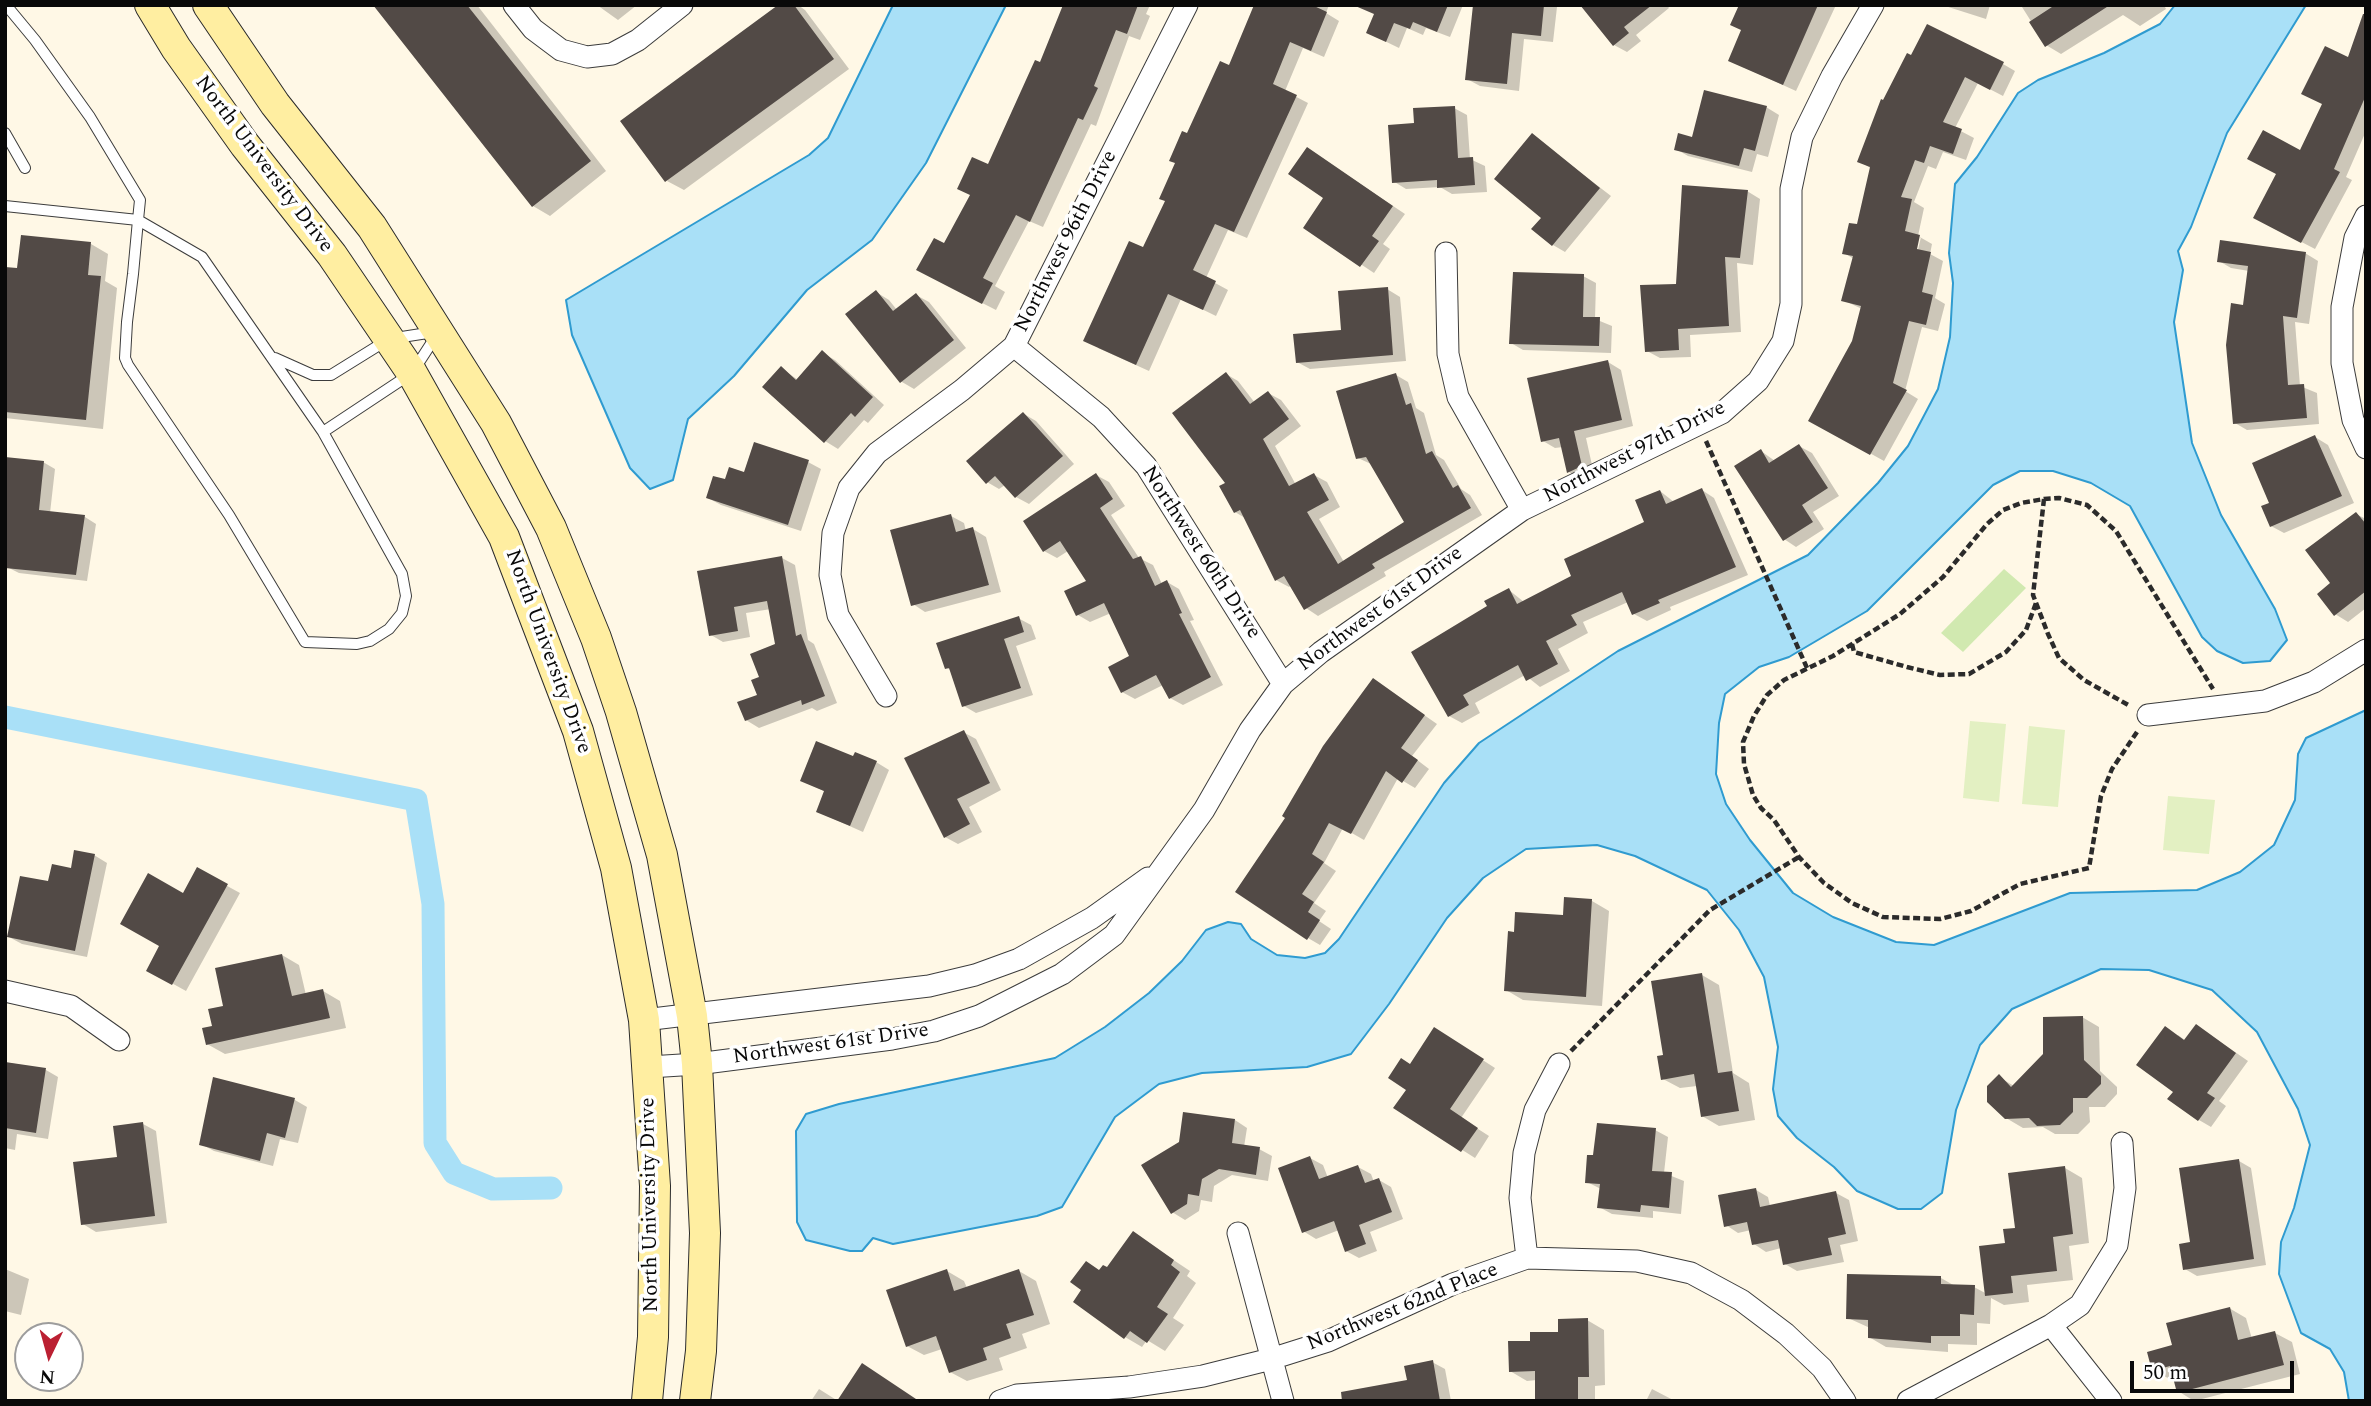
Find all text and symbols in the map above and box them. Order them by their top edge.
street label: North University Drive [188,72,338,258]
street label: Northwest 96th Drive [1010,147,1124,337]
street label: Northwest 97th Drive [1540,396,1730,510]
street label: Northwest 60th Drive [1135,462,1265,644]
street label: Northwest 61st Drive [1294,542,1468,678]
street label: North University Drive [498,547,596,757]
street label: Northwest 61st Drive [732,1019,930,1071]
street label: North University Drive [637,1097,665,1313]
street label: Northwest 62nd Place [1304,1258,1502,1358]
north arrow [14,1322,84,1392]
scale bar [2133,1346,2298,1390]
text: 50 m [2143,1357,2187,1389]
text: N [38,1361,56,1392]

